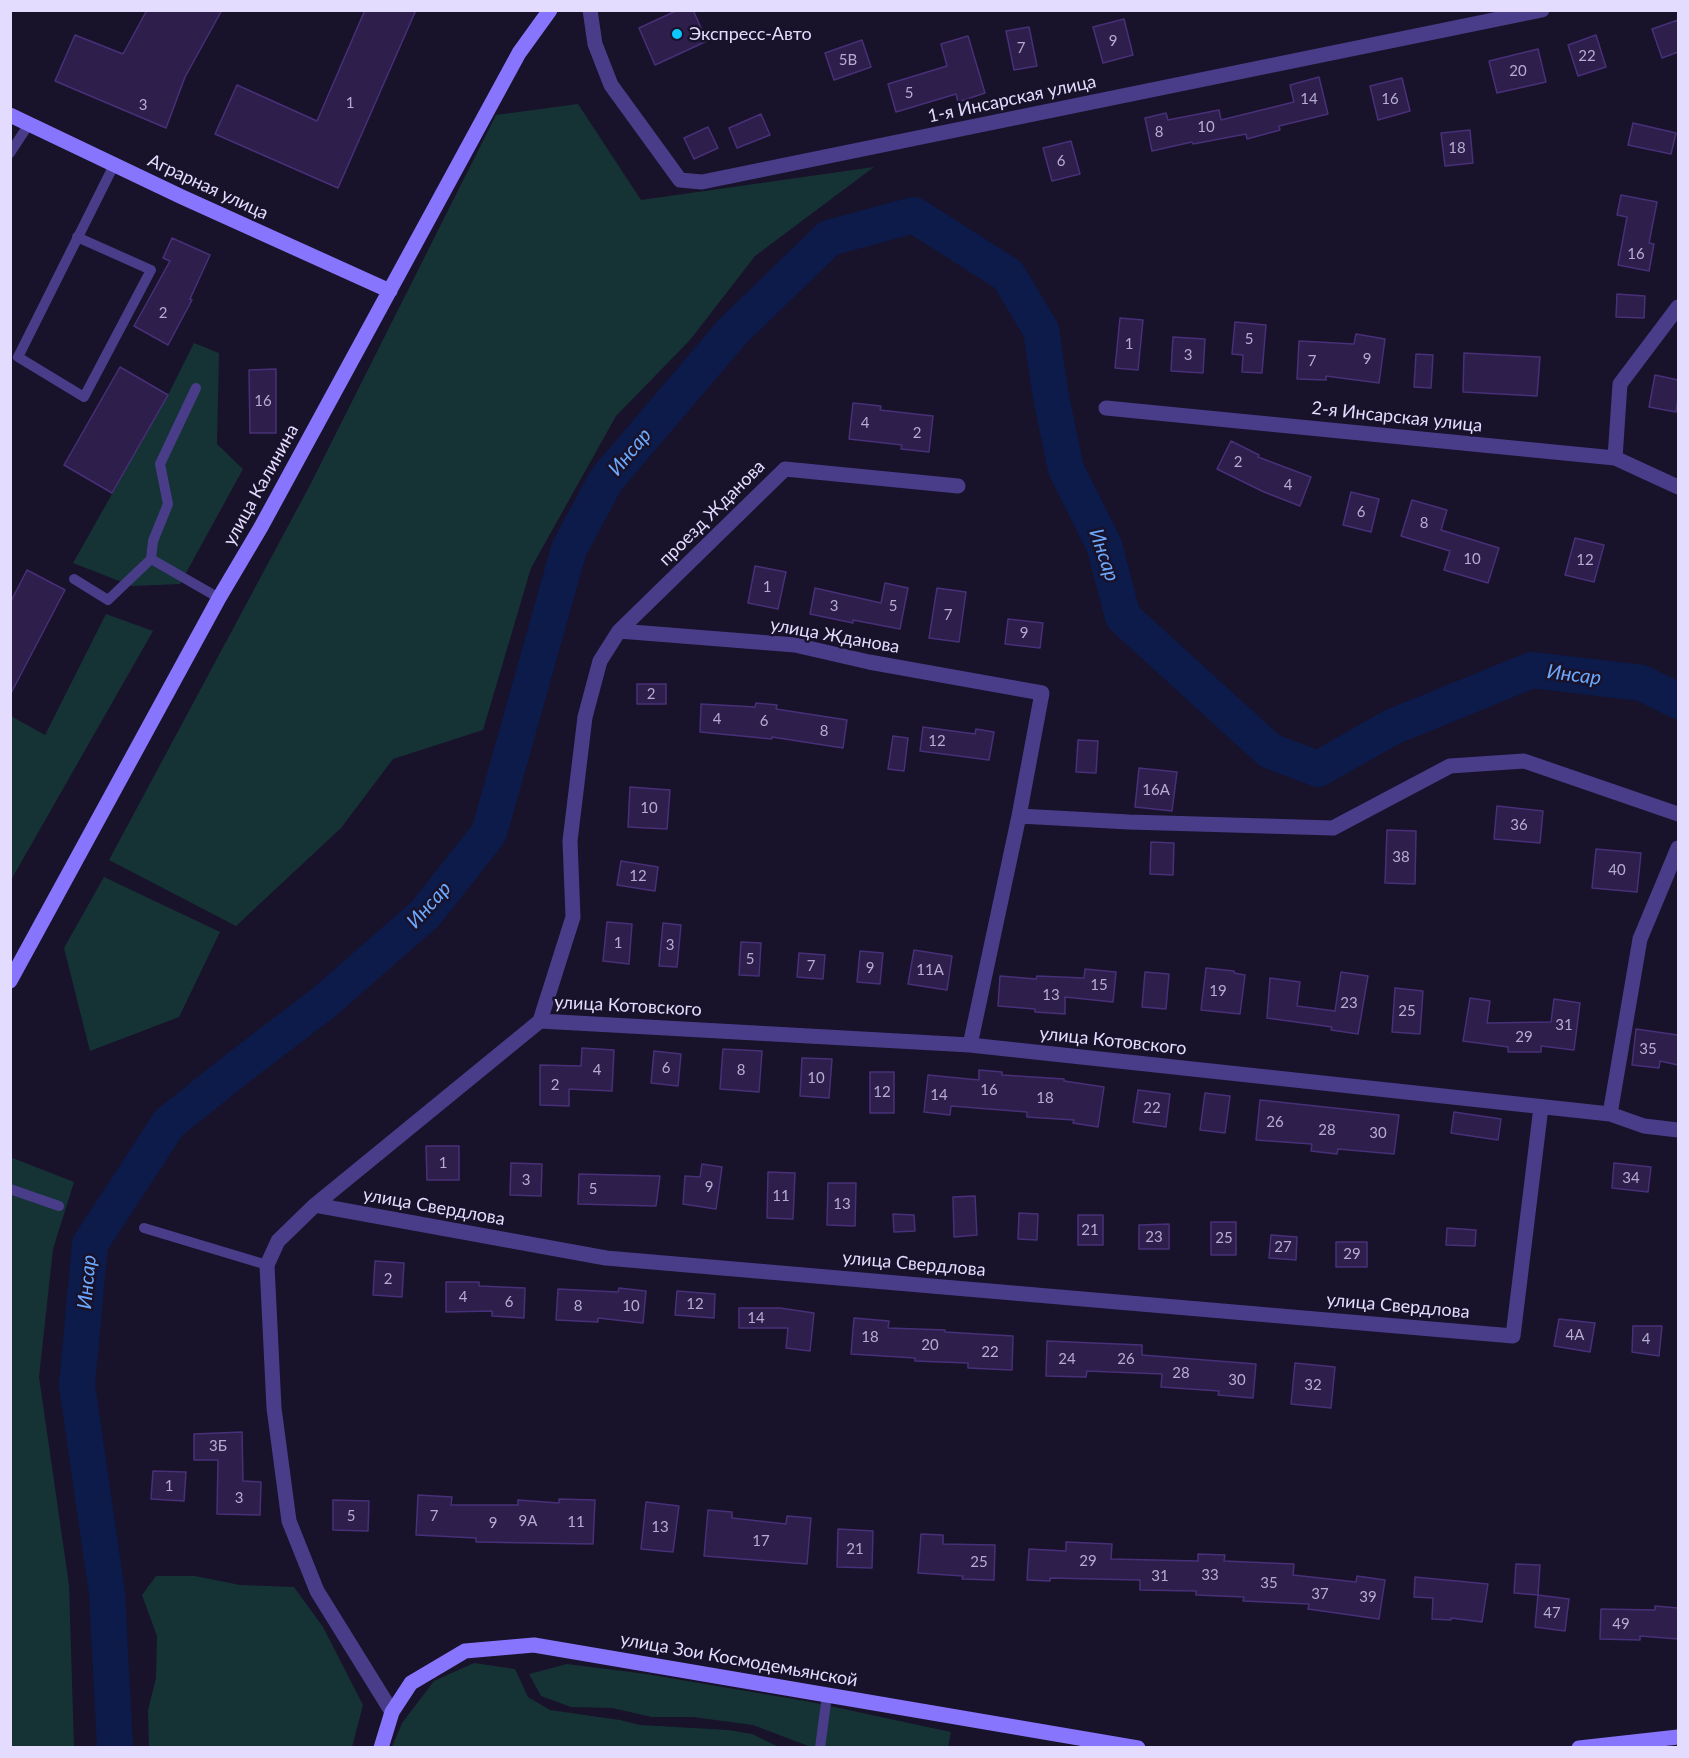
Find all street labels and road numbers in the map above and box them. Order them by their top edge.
street label: 1-я Инсарская улица [926,71,1098,127]
street label: Аграрная улица [144,150,272,224]
street label: 2-я Инсарская улица [1311,397,1483,437]
street label: улица Калинина [219,421,303,549]
street label: проезд Жданова [655,456,769,570]
street label: улица Жданова [769,614,901,658]
street label: улица Котовского [554,991,702,1021]
street label: улица Котовского [1038,1023,1188,1059]
street label: улица Свердлова [361,1184,507,1230]
street label: улица Свердлова [841,1247,987,1281]
street label: улица Свердлова [1325,1289,1471,1323]
street label: улица Зои Космодемьянской [619,1628,859,1692]

